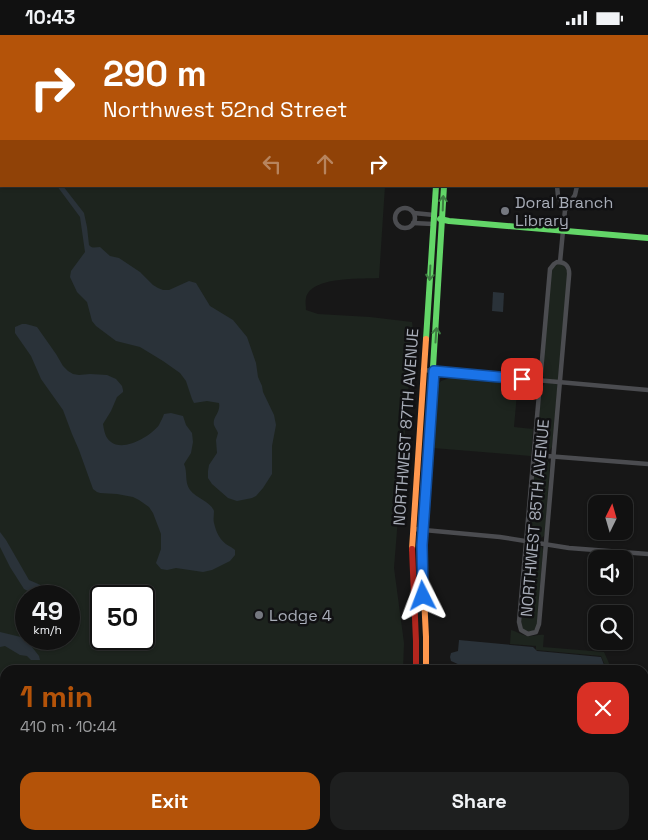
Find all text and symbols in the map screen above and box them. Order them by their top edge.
text: 10:43 [25,5,75,30]
text: 290 m [103,52,207,96]
icon: right [20,55,85,120]
text: Northwest 52nd Street [103,95,347,123]
icon: left [258,150,286,178]
icon: ahead [311,150,339,178]
icon: right [364,150,392,178]
place label: Doral Branch Library [515,192,613,231]
one-way arrow [439,196,448,212]
marker: Doral Branch Library [499,205,511,217]
one-way arrow [425,265,434,281]
street label: NORTHWEST 87TH AVENUE [389,328,423,526]
one-way arrow [431,328,440,344]
pin [501,358,543,400]
icon: arrive [508,365,536,393]
street label: NORTHWEST 85TH AVENUE [516,418,554,618]
north arrow [588,495,632,540]
map controls [588,495,633,650]
button: sound [588,550,633,595]
position arrow [396,569,448,621]
speed limit sign: 50 [90,585,155,650]
text: 49 [32,595,63,627]
place label: Lodge 4 [269,605,332,626]
button: search [588,605,633,650]
marker: Lodge 4 [253,609,265,621]
text: km/h [33,622,62,638]
text: 1 min [20,677,93,716]
button: close [577,682,629,734]
text: 410 m · 10:44 [20,716,117,737]
button: Exit [20,772,320,830]
button: Share [330,772,629,830]

